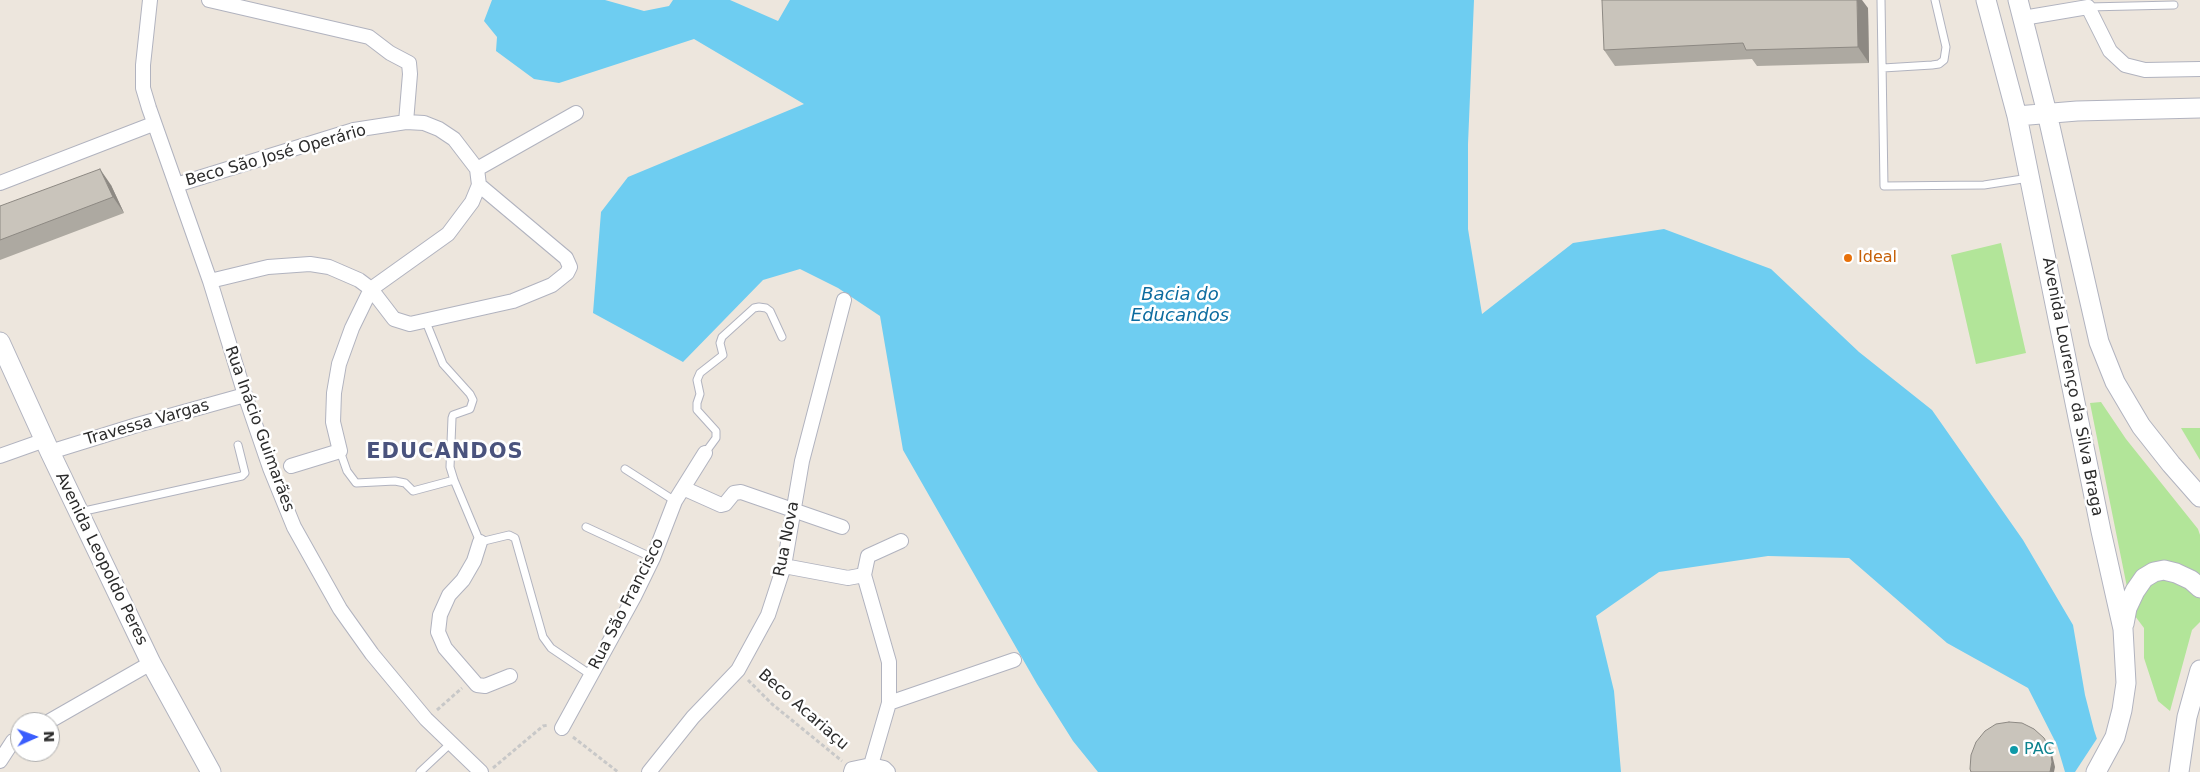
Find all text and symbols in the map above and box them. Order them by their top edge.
street label: Beco São José Operário [184,121,368,191]
place label: Ideal [1858,248,1897,268]
marker: Ideal [1842,252,1854,264]
street label: Avenida Lourenço da Silva Braga [2037,256,2107,518]
water label: Bacia do Educandos [1131,284,1229,326]
street label: Rua Inácio Guimarães [220,343,298,515]
street label: Travessa Vargas [82,396,212,450]
district label: EDUCANDOS [365,440,525,466]
street label: Avenida Leopoldo Peres [51,469,151,649]
street label: Rua Nova [770,500,804,578]
street label: Rua São Francisco [586,535,668,673]
street label: Beco Acariaçu [754,666,852,754]
north arrow [10,712,60,762]
text: N [41,730,57,743]
place label: PAC [2024,740,2054,760]
marker: PAC [2008,744,2020,756]

